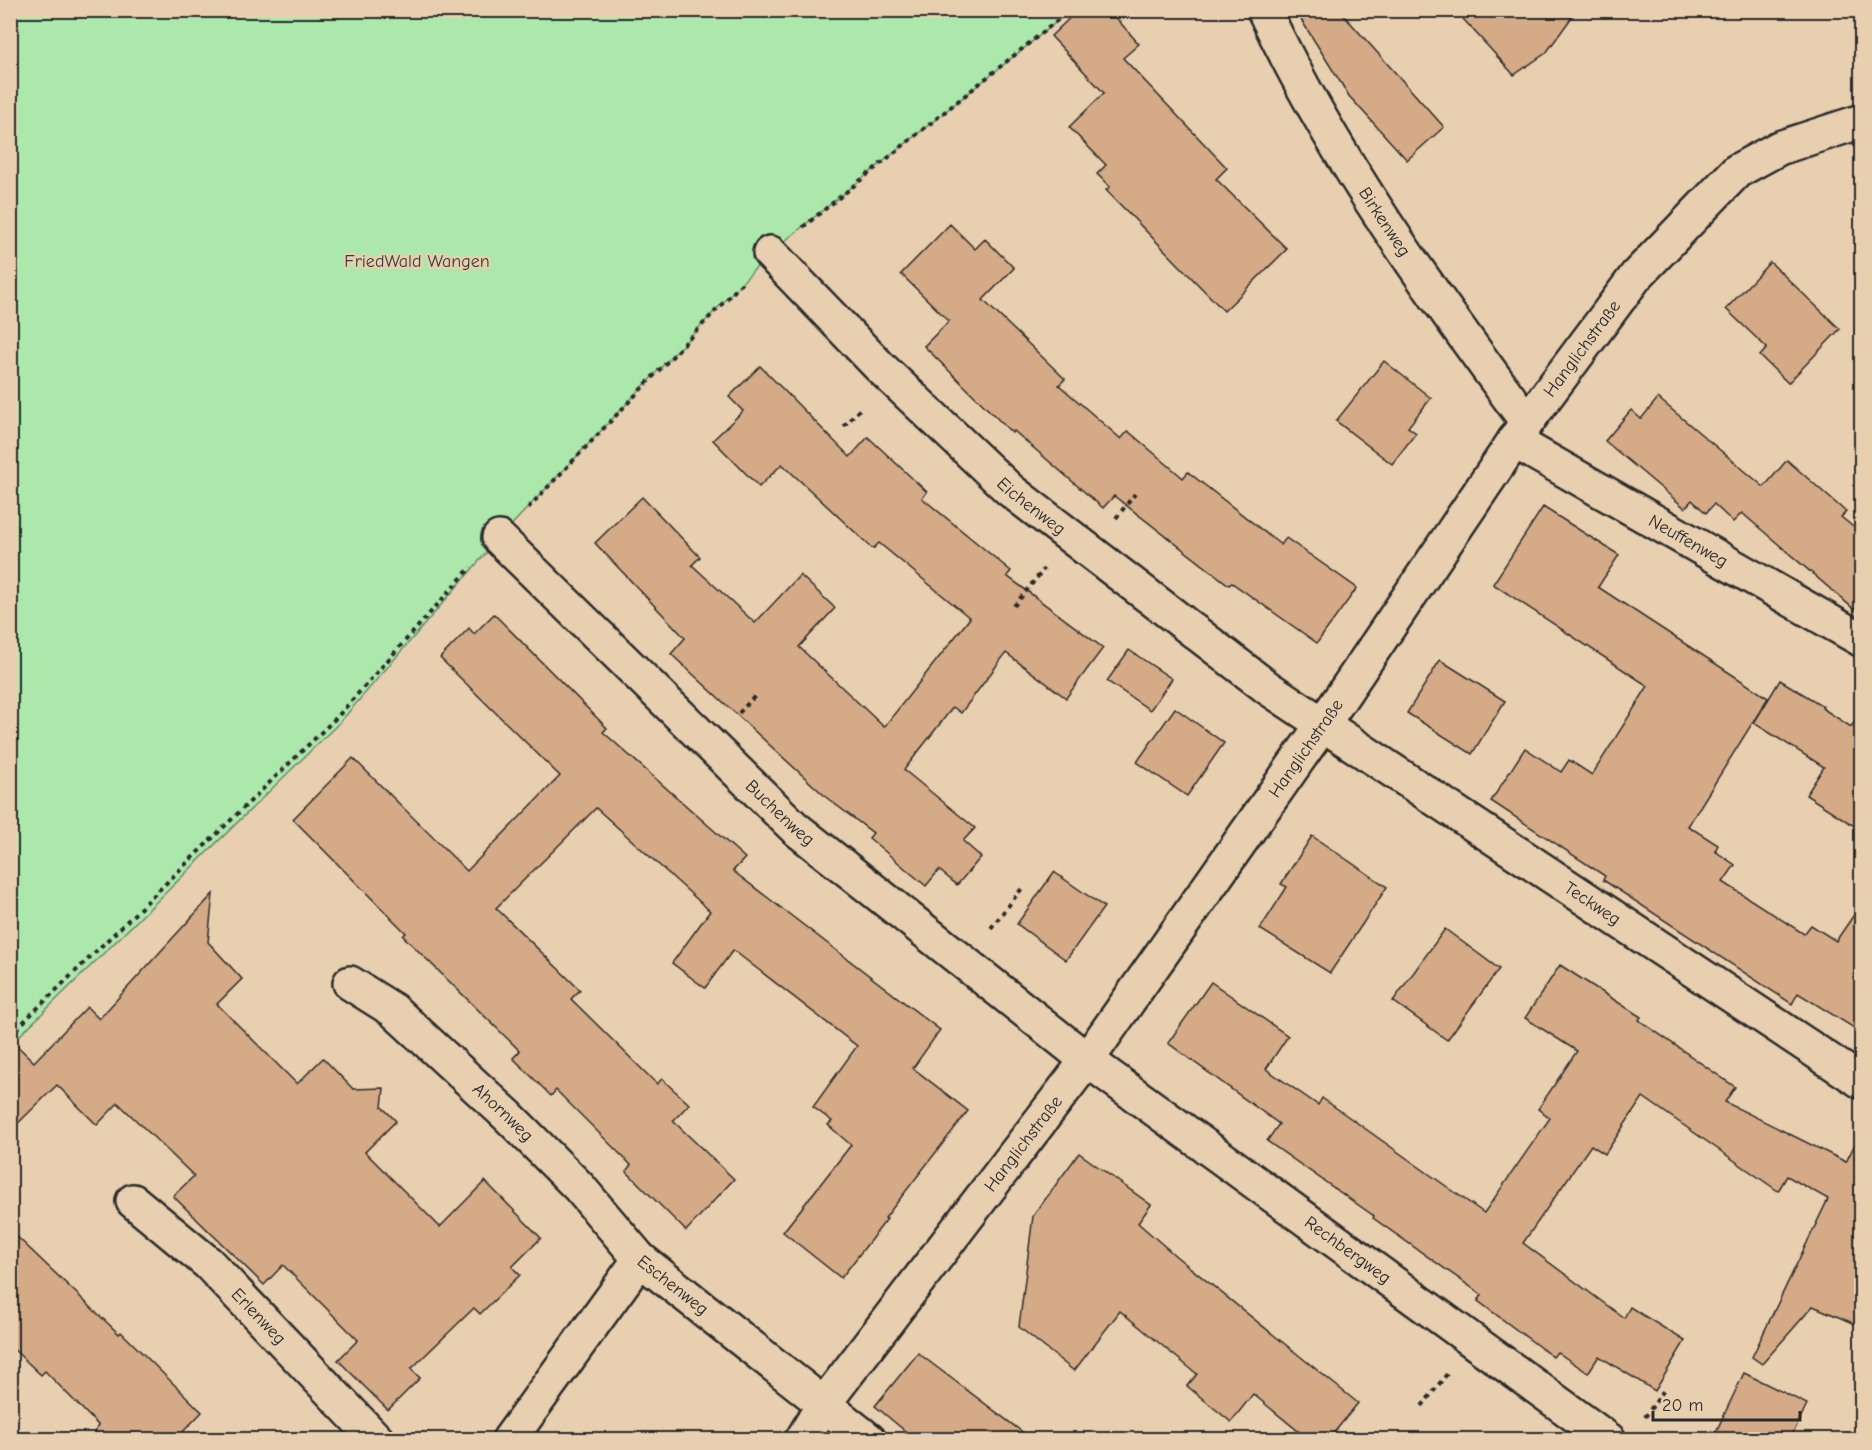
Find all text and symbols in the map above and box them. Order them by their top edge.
street label: Birkenweg [1354,183,1415,261]
park label: FriedWald Wangen [344,251,490,272]
street label: Hanglichstraße [1539,296,1625,401]
street label: Eichenweg [992,473,1069,540]
street label: Neuffenweg [1645,510,1732,572]
street label: Hanglichstraße [1264,695,1348,802]
street label: Buchenweg [741,776,818,850]
street label: Teckweg [1560,877,1624,930]
street label: Ahornweg [468,1079,538,1146]
street label: Hanglichstraße [980,1092,1067,1196]
street label: Rechbergweg [1300,1212,1395,1289]
street label: Eschenweg [633,1251,712,1320]
street label: Erlenweg [227,1284,290,1349]
scale bar [1653,1384,1800,1422]
text: 20 m [1662,1395,1703,1416]

